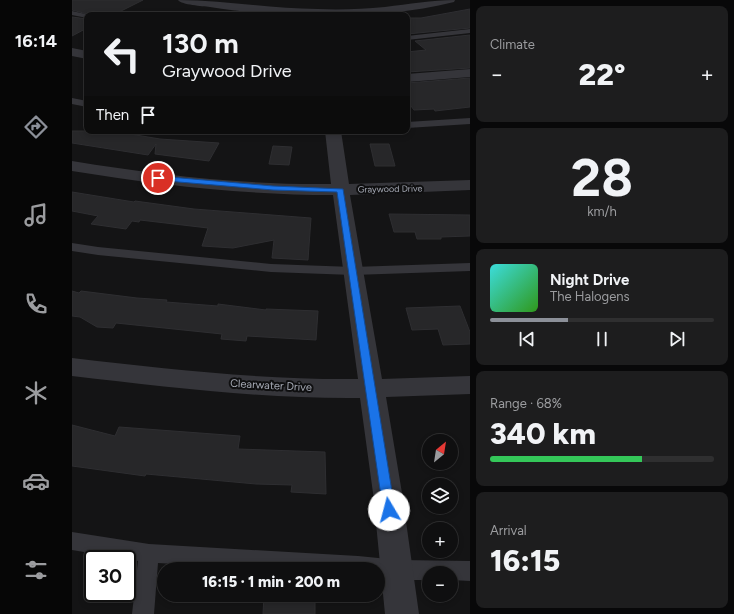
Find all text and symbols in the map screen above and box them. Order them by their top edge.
text: 130 m [162,26,239,60]
icon: left [96,28,148,80]
text: 16:14 [15,30,57,52]
text: Climate [490,37,535,52]
text: 22° [579,56,625,93]
text: Graywood Drive [162,60,292,82]
text: − [490,61,504,88]
text: + [700,61,714,88]
icon: arrive [137,104,159,126]
text: Then [96,106,129,124]
icon: directions [22,113,50,141]
text: 28 [571,147,633,209]
pin [141,161,175,195]
icon: arrive [147,167,169,189]
street label: Graywood Drive [357,182,423,195]
icon: music [22,201,50,229]
text: km/h [587,204,617,219]
text: Night Drive [550,271,629,289]
text: The Halogens [550,289,630,304]
icon: phone [22,290,50,318]
icon: previous [516,328,538,350]
icon: pause [591,328,613,350]
icon: next [666,328,688,350]
street label: Clearwater Drive [230,377,312,394]
icon: climate [22,379,50,407]
text: Range · 68% [490,396,562,411]
text: 340 km [490,415,596,452]
north arrow [422,434,458,470]
map controls [422,434,458,602]
icon: car [22,467,50,495]
button: layers [422,478,458,514]
position arrow [368,489,410,531]
button: + [422,522,458,558]
text: Arrival [490,523,527,538]
text: 16:15 [490,542,560,579]
speed limit sign: 30 [84,550,136,602]
icon: filters [22,556,50,584]
button: − [422,566,458,602]
text: 16:15 · 1 min · 200 m [202,573,340,591]

